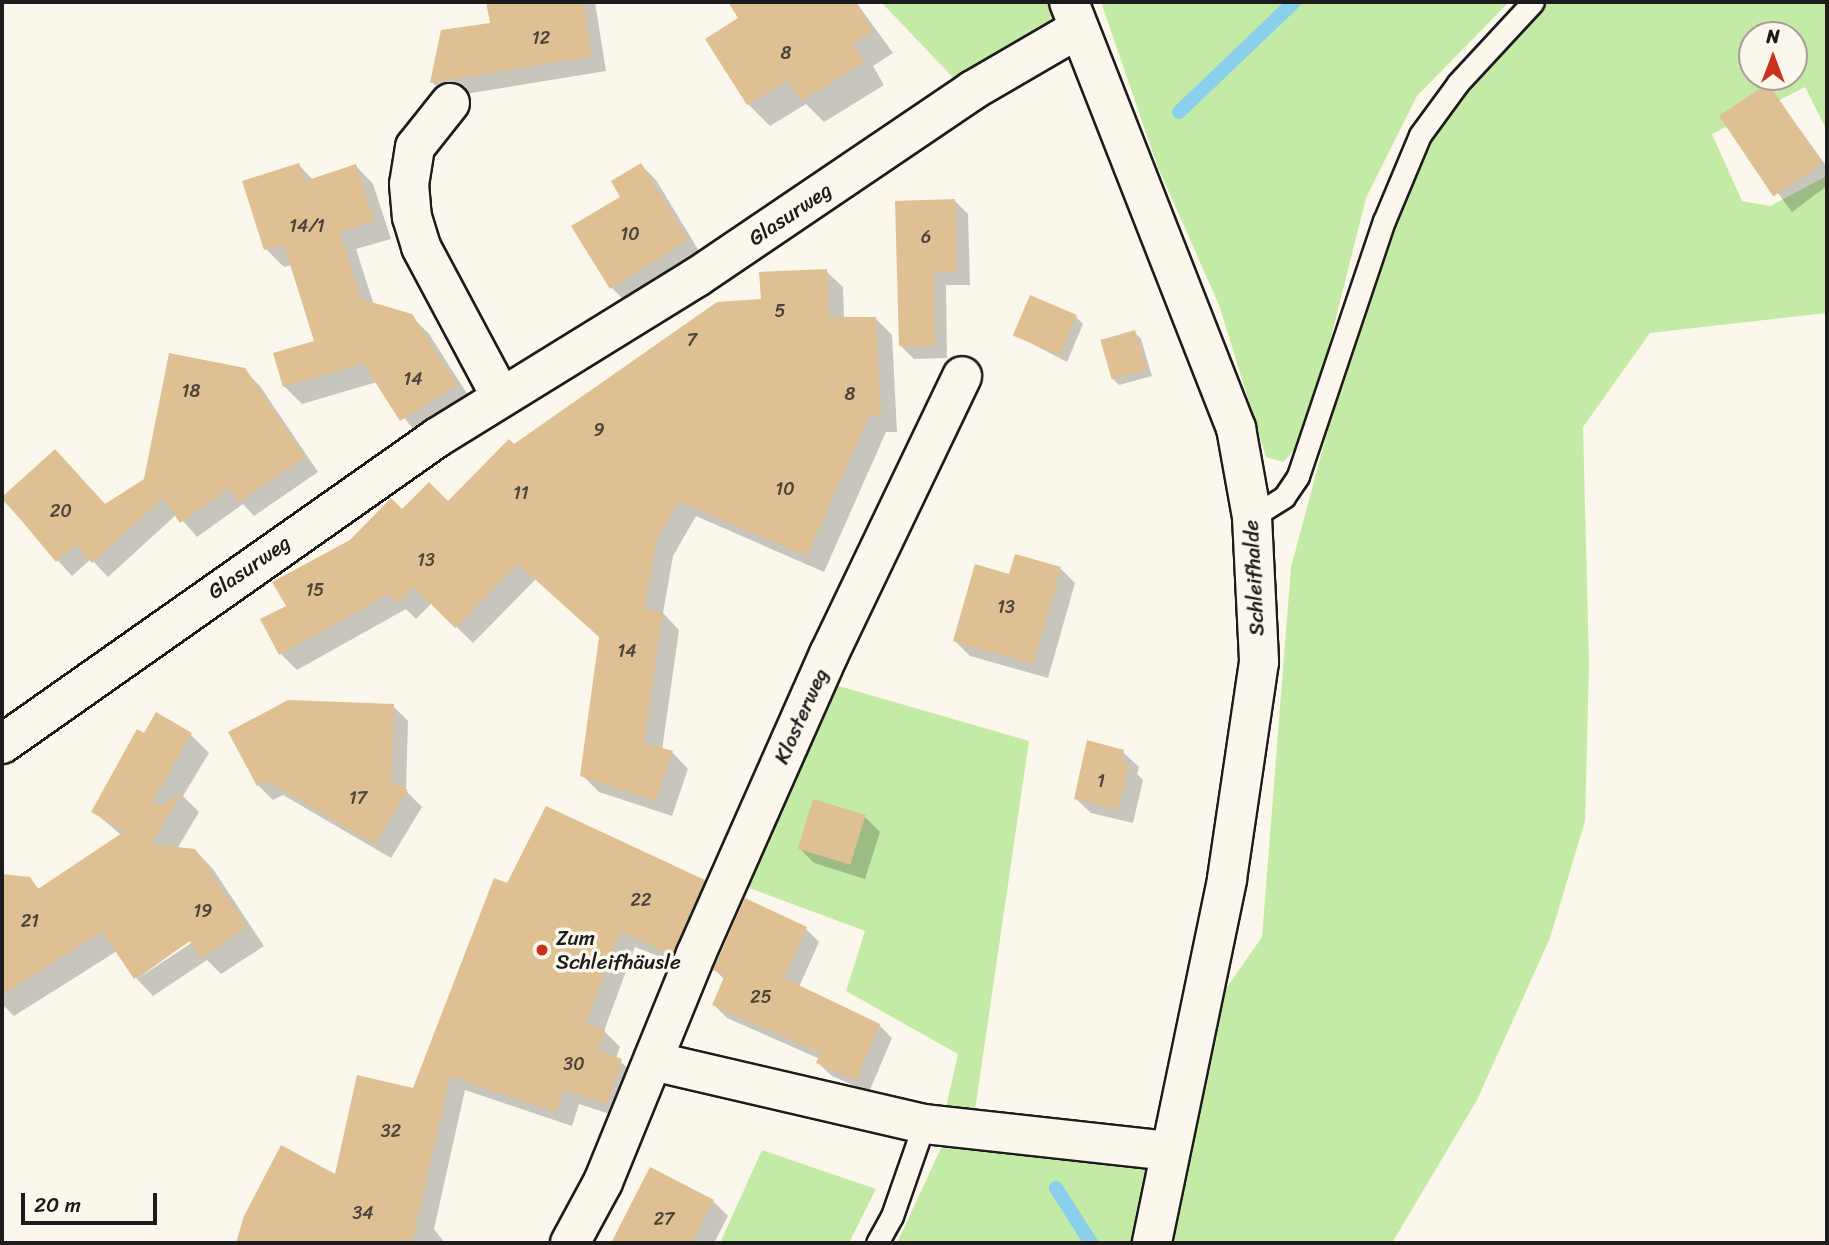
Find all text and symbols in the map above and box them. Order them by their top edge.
text: N [1766,20,1780,53]
north arrow [1738,21,1808,91]
house number: 12 [532,27,550,49]
house number: 8 [781,42,791,64]
street label: Glasurweg [744,177,836,251]
house number: 14/1 [289,215,325,237]
house number: 10 [620,223,640,245]
house number: 6 [921,226,931,248]
house number: 5 [775,300,785,322]
house number: 7 [687,329,697,351]
house number: 14 [404,368,422,390]
house number: 18 [182,380,200,402]
house number: 8 [845,383,855,405]
house number: 9 [593,419,605,441]
house number: 10 [775,478,795,500]
house number: 11 [513,482,529,504]
house number: 20 [50,500,72,522]
street label: Schleifhalde [1238,519,1270,637]
street label: Glasurweg [203,530,295,604]
house number: 13 [417,549,435,571]
house number: 15 [306,579,324,601]
house number: 13 [997,596,1015,618]
house number: 14 [618,640,636,662]
street label: Klosterweg [769,664,833,768]
house number: 1 [1097,770,1105,792]
house number: 17 [349,787,367,809]
house number: 22 [631,889,651,911]
house number: 19 [194,900,212,922]
house number: 21 [21,910,39,932]
place label: Zum Schleifhäusle [556,925,681,975]
marker: Zum Schleifhäusle [534,942,550,958]
house number: 25 [750,986,772,1008]
house number: 30 [563,1053,585,1075]
house number: 32 [381,1120,401,1142]
scale bar [24,1178,161,1222]
text: 20 m [34,1186,81,1224]
house number: 34 [352,1202,374,1224]
house number: 27 [654,1208,674,1230]

